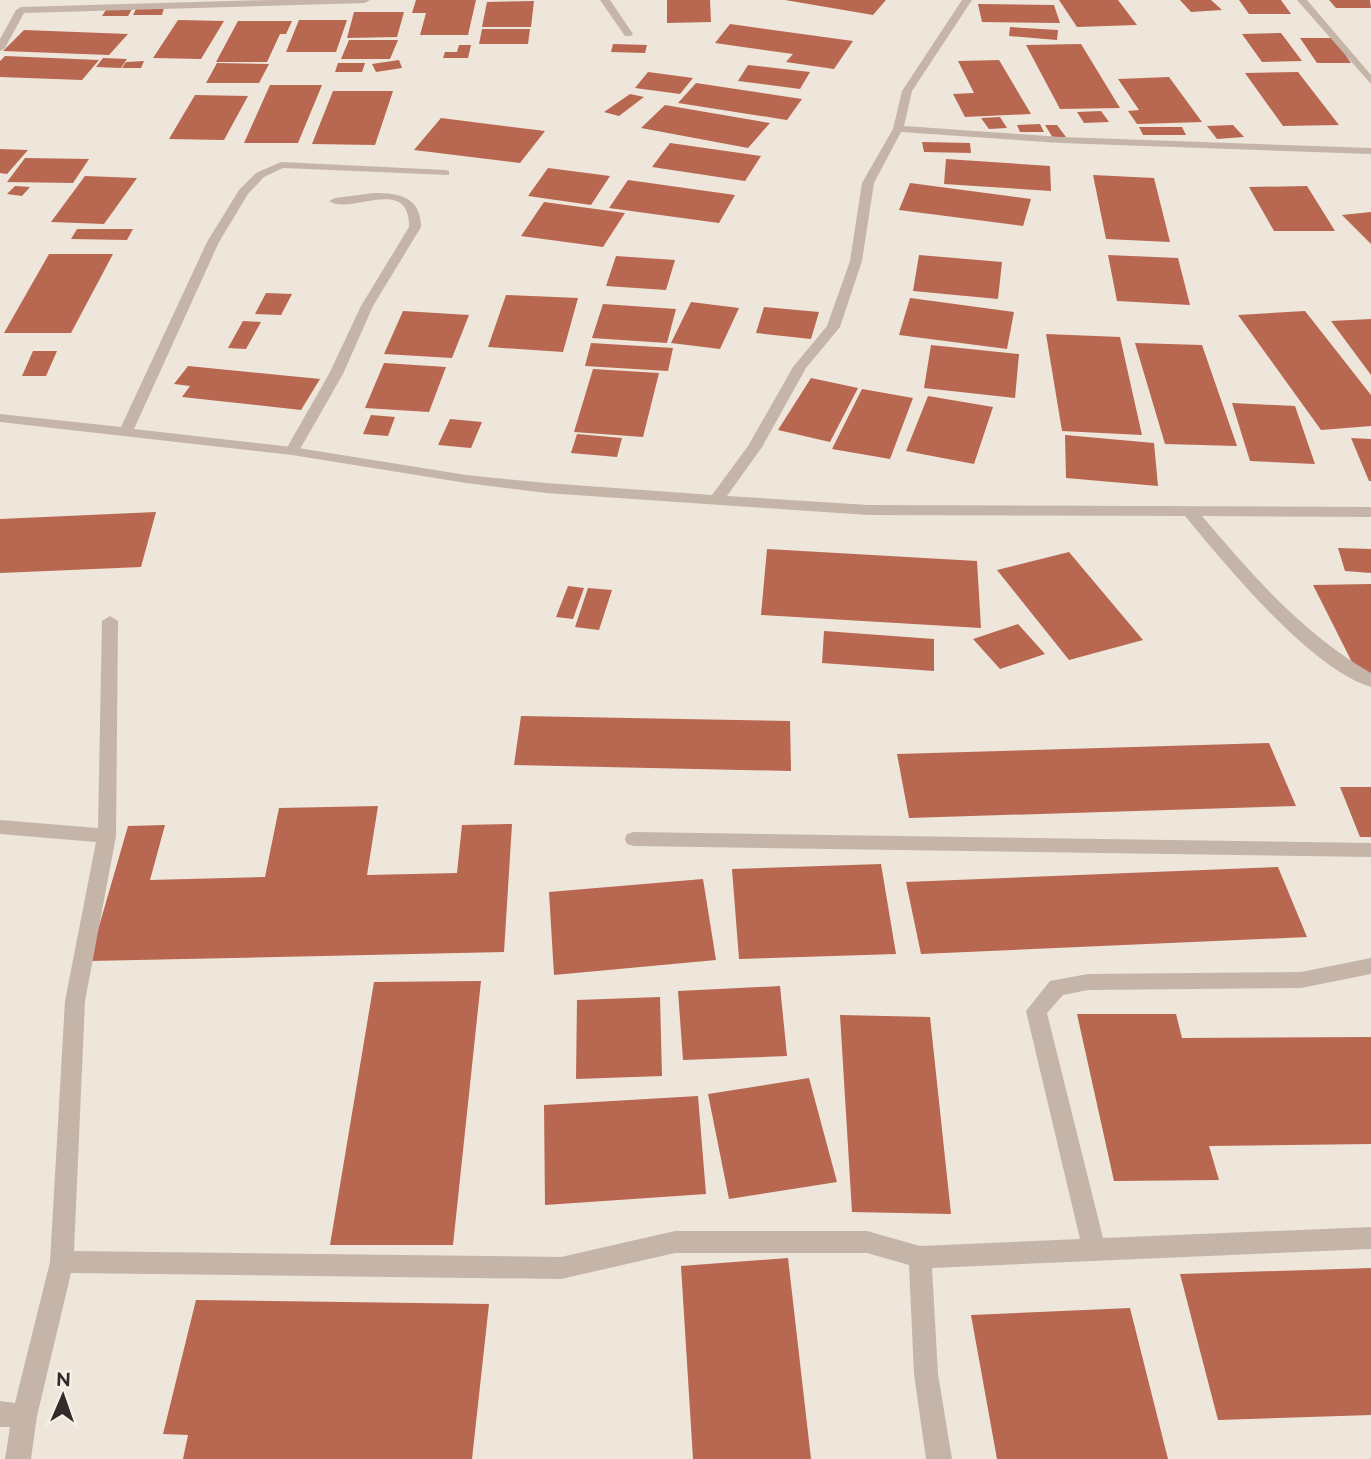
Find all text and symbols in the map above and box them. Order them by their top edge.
north arrow [28,1361,98,1431]
text: N [56,1368,71,1390]

